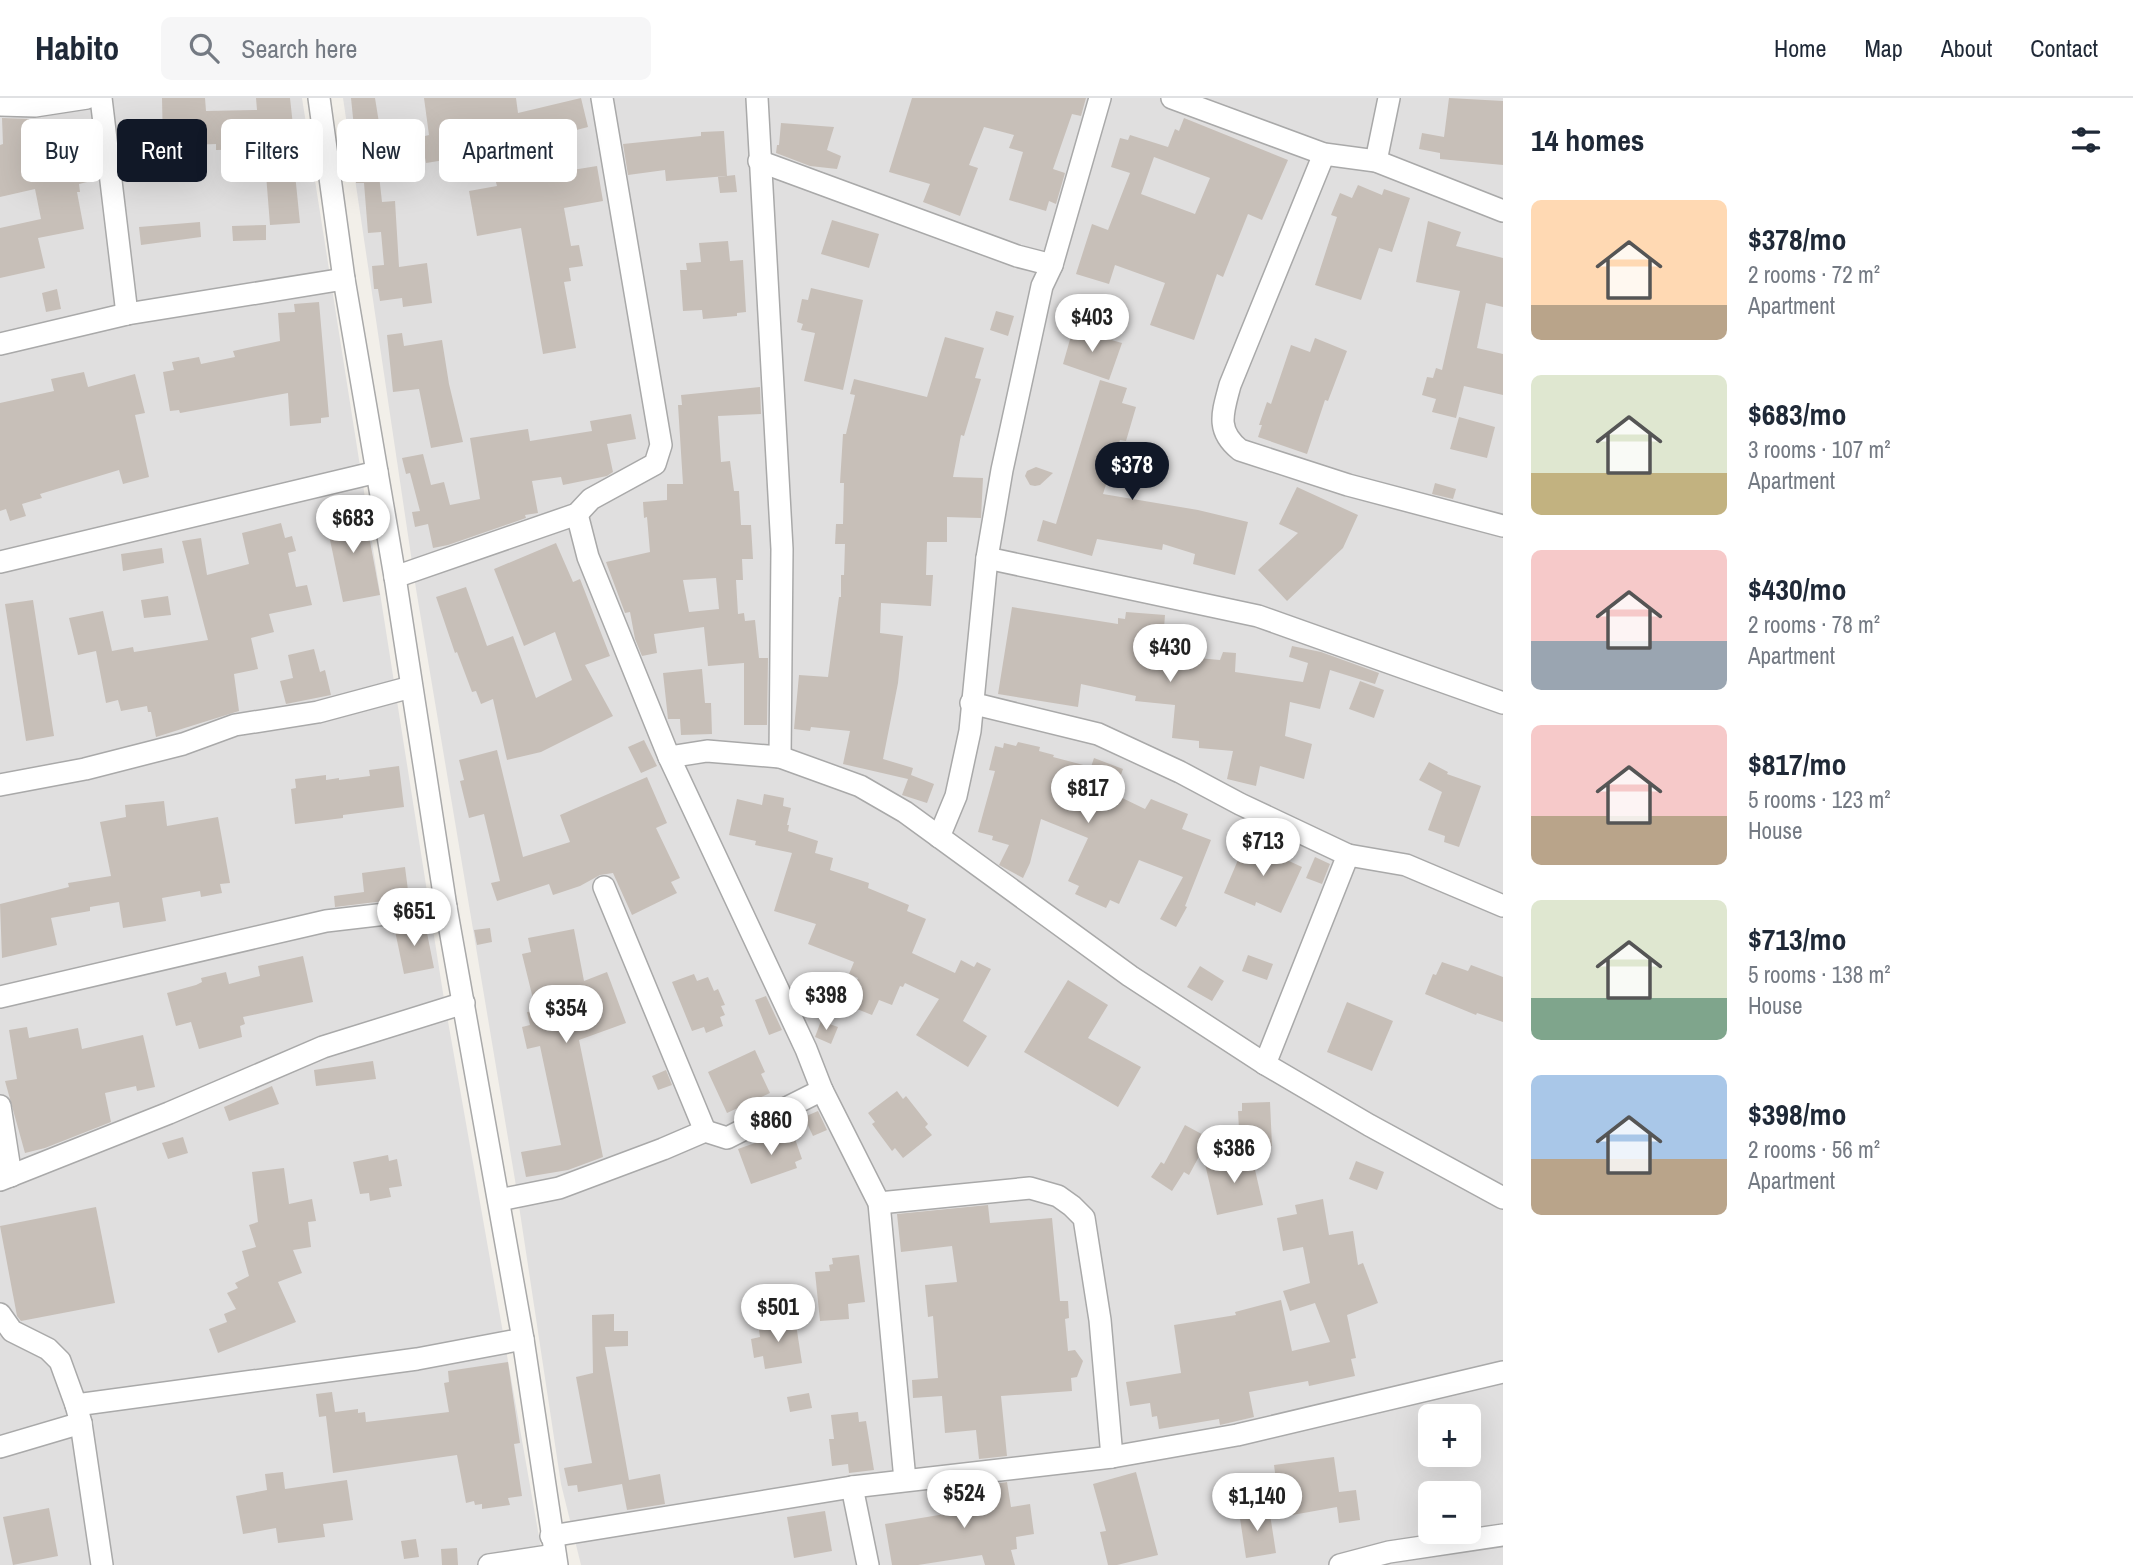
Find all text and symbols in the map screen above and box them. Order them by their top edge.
search box [161,17,651,80]
text: Habito [35,26,119,70]
icon: search [185,29,223,67]
text: Search here [241,31,357,66]
text: Home [1774,32,1826,64]
text: Map [1864,32,1903,64]
text: About [1941,32,1992,64]
text: Contact [2030,32,2098,64]
chip: Buy [21,119,103,182]
chip: Rent [117,119,207,182]
chip: Filters [221,119,323,182]
chip: New [337,119,425,182]
chip: Apartment [439,119,577,182]
text: 14 homes [1531,120,1645,160]
icon: filters [2067,121,2105,159]
text: $378/mo [1748,219,1846,259]
icon: home [1587,228,1671,312]
text: 2 rooms · 72 m² [1748,259,1880,290]
text: Apartment [1748,290,1835,321]
pin: $403 [1051,294,1133,354]
text: $403 [1071,301,1113,332]
text: $683/mo [1748,394,1846,434]
icon: home [1587,403,1671,487]
text: 3 rooms · 107 m² [1748,434,1891,465]
pin: $378 [1091,442,1173,502]
text: $378 [1111,449,1153,480]
text: Apartment [1748,465,1835,496]
pin: $683 [312,496,394,555]
text: $683 [332,502,374,533]
text: $430/mo [1748,569,1846,609]
icon: home [1587,578,1671,662]
text: 2 rooms · 78 m² [1748,609,1880,640]
pin: $430 [1129,624,1211,684]
text: $430 [1149,631,1191,662]
text: Apartment [1748,640,1835,671]
text: $817/mo [1748,744,1846,784]
icon: home [1587,753,1671,837]
pin: $817 [1047,766,1129,825]
text: $817 [1067,772,1109,803]
text: 5 rooms · 123 m² [1748,784,1891,815]
text: House [1748,815,1803,846]
pin: $713 [1222,818,1304,878]
text: $713 [1242,825,1284,856]
pin: $651 [373,888,455,948]
text: $651 [393,895,435,926]
text: $713/mo [1748,919,1846,959]
icon: home [1587,928,1671,1012]
text: 5 rooms · 138 m² [1748,959,1891,990]
pin: $398 [785,972,867,1032]
text: $398 [805,979,847,1010]
pin: $354 [525,986,607,1045]
text: House [1748,990,1803,1021]
text: $354 [545,992,587,1023]
text: $398/mo [1748,1094,1846,1134]
pin: $860 [730,1098,812,1157]
icon: home [1587,1103,1671,1187]
text: $860 [750,1104,792,1135]
pin: $386 [1193,1126,1275,1185]
text: $386 [1213,1132,1255,1163]
text: 2 rooms · 56 m² [1748,1134,1880,1165]
text: Apartment [1748,1165,1835,1196]
pin: $501 [737,1284,819,1344]
text: $501 [757,1291,799,1322]
map controls [1418,1404,1481,1544]
button: + [1418,1404,1481,1467]
pin: $524 [923,1470,1005,1530]
pin: $1,140 [1200,1474,1314,1533]
text: $524 [943,1477,985,1508]
text: $1,140 [1228,1480,1286,1511]
button: − [1418,1481,1481,1544]

